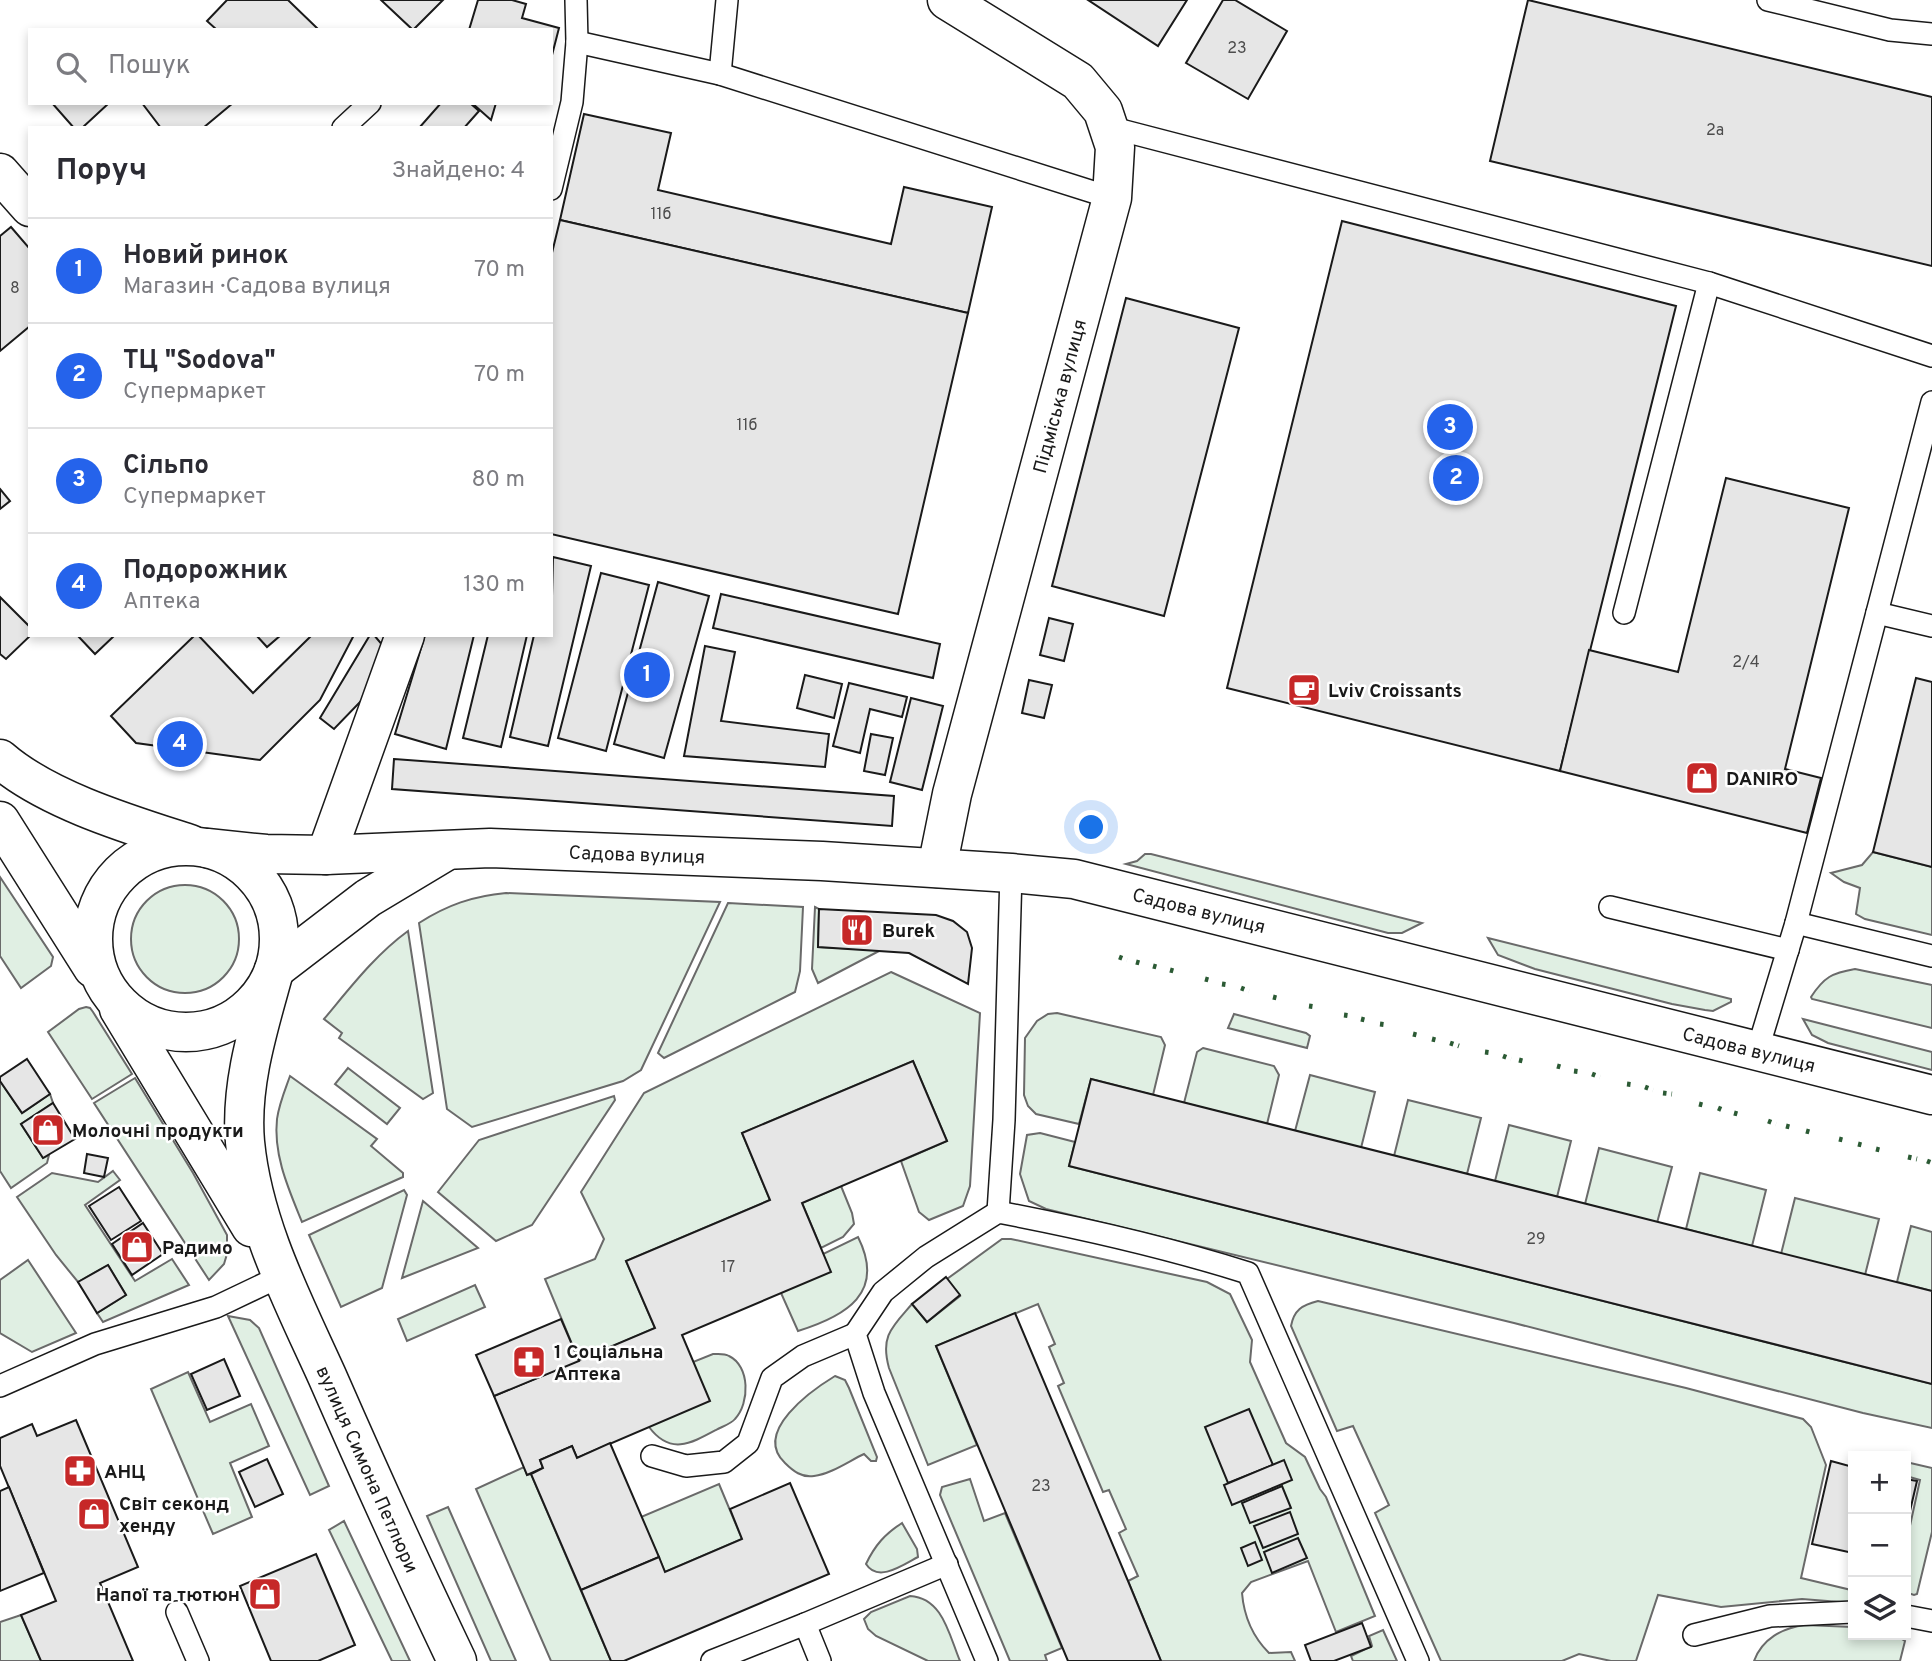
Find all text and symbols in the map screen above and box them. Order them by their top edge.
search box [28,28,553,105]
house number: 23 [1227,39,1247,59]
icon: search [52,48,90,86]
text: Пошук [108,50,191,83]
house number: 2а [1706,121,1724,141]
text: Поруч [56,153,147,190]
text: Знайдено: 4 [392,157,525,186]
house number: 11б [651,205,671,225]
text: Новий ринок [123,240,289,273]
text: 1 [74,256,84,285]
text: 70 m [474,256,525,285]
text: Магазин · Садова вулиця [123,273,391,302]
house number: 8 [10,279,20,299]
street label: Підміська вулиця [1029,317,1093,476]
text: ТЦ "Sodova" [123,345,276,378]
text: 2 [72,361,86,390]
text: 70 m [474,361,525,390]
text: Супермаркет [123,378,266,407]
pin: 3 [1427,401,1473,453]
house number: 11б [737,416,757,436]
text: Сільпо [123,450,209,483]
pin: 2 [1433,452,1479,504]
text: 3 [72,466,86,495]
text: 80 m [472,466,525,495]
text: Супермаркет [123,483,266,512]
text: Подорожник [123,555,288,588]
text: 4 [72,571,86,600]
text: 130 m [463,571,525,600]
text: Аптека [123,588,200,617]
pin: 1 [624,649,670,701]
house number: 2/4 [1732,653,1760,673]
cafe icon: Lviv Croissants [1285,671,1323,709]
place label: Lviv Croissants [1328,680,1462,704]
pin: 4 [157,718,203,770]
shop icon: DANIRO [1683,759,1721,797]
place label: DANIRO [1726,768,1798,792]
your location [1074,810,1108,844]
street label: Садова вулиця [568,842,706,870]
street label: Садова вулиця [1129,884,1268,940]
restaurant icon: Burek [838,911,876,949]
place label: Burek [882,920,935,944]
street label: Садова вулиця [1679,1023,1818,1079]
shop icon: Молочні продукти [29,1111,67,1149]
place label: Молочні продукти [72,1120,244,1144]
shop icon: Радимо [118,1228,156,1266]
house number: 29 [1526,1230,1546,1250]
place label: Радимо [162,1237,233,1261]
house number: 17 [721,1258,735,1278]
place label: 1 Соціальна Аптека [554,1341,663,1387]
pharmacy icon: 1 Соціальна Аптека [510,1343,548,1381]
street label: вулиця Симона Петлюри [310,1362,423,1577]
map controls [1848,1451,1911,1640]
button: + [1848,1451,1911,1514]
pharmacy icon: АНЦ [61,1452,99,1490]
place label: АНЦ [104,1461,145,1485]
house number: 23 [1031,1477,1051,1497]
place label: Світ секонд хенду [119,1493,229,1539]
shop icon: Світ секонд хенду [75,1495,113,1533]
button: − [1848,1514,1911,1577]
shop icon: Напої та тютюн [246,1575,284,1613]
button: layers [1848,1577,1911,1640]
place label: Напої та тютюн [96,1584,240,1608]

